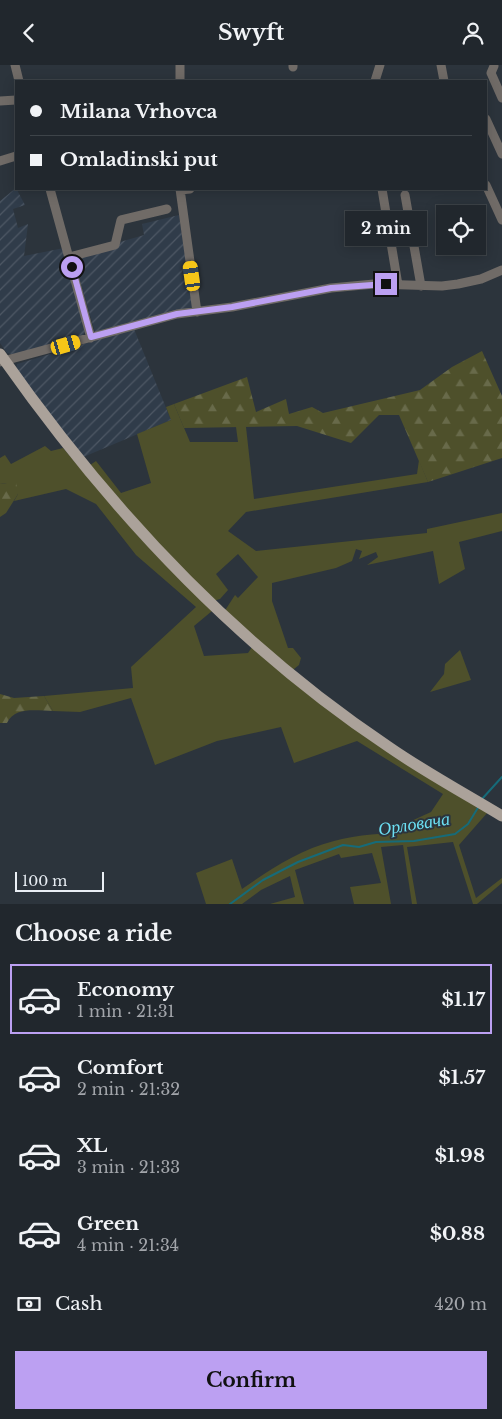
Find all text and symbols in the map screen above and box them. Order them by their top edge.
icon: back [15,19,43,47]
text: Swyft [218,19,284,46]
icon: person [459,19,487,47]
text: Milana Vrhovca [60,100,218,123]
text: Omladinski put [60,148,218,171]
map controls [436,205,486,255]
button: locate [436,205,486,255]
callout: 2 min [345,211,427,247]
text: 2 min [361,218,411,238]
route start [61,256,83,278]
car [182,260,201,292]
route end [375,273,397,295]
car [49,334,82,356]
water label: Орловача [377,807,451,841]
scale bar [15,869,104,892]
text: 100 m [22,872,67,890]
text: Choose a ride [15,920,172,947]
icon: car [17,977,62,1022]
text: Economy [77,978,174,1001]
text: $1.17 [441,988,485,1011]
text: 1 min · 21:31 [77,1001,175,1021]
icon: car [17,1055,62,1100]
text: Comfort [77,1056,164,1079]
text: $1.57 [438,1066,485,1089]
text: 2 min · 21:32 [77,1079,180,1099]
icon: car [17,1133,62,1178]
text: XL [77,1134,107,1157]
text: $1.98 [435,1144,485,1167]
text: 3 min · 21:33 [77,1157,180,1177]
icon: car [17,1211,62,1256]
text: Green [77,1212,139,1235]
text: $0.88 [430,1222,485,1245]
text: 4 min · 21:34 [77,1235,179,1255]
icon: cash [15,1290,43,1318]
text: Cash [55,1292,102,1315]
text: 420 m [435,1294,487,1314]
button: Confirm [15,1351,487,1409]

